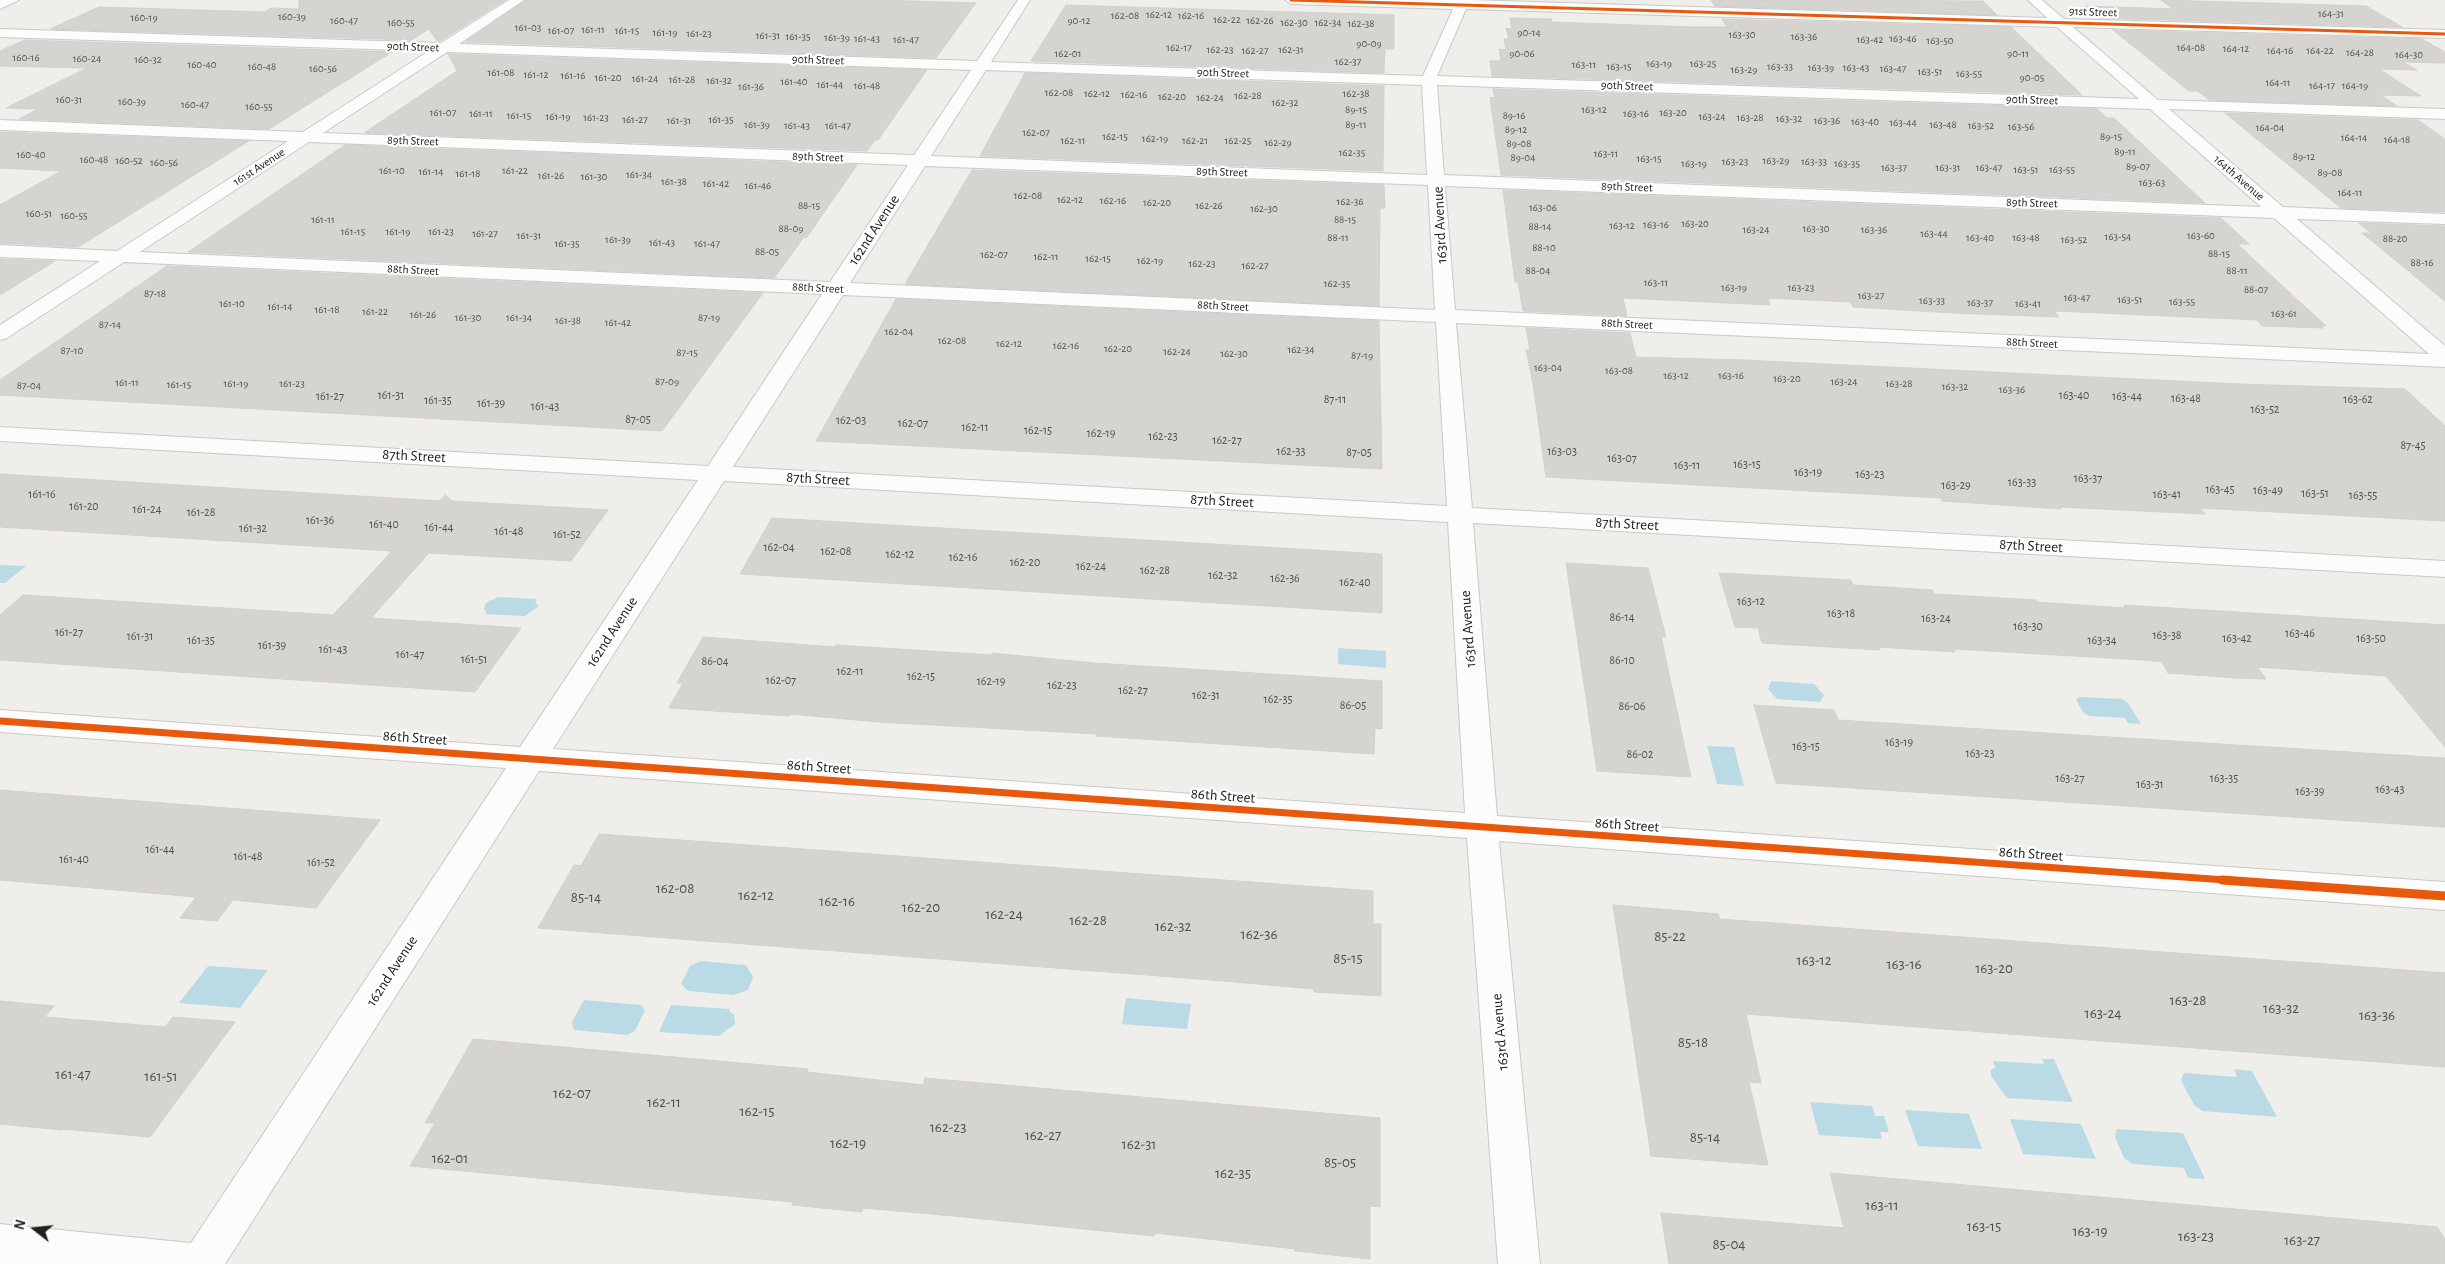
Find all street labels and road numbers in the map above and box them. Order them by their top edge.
street label: 91st Street [2069,4,2117,20]
street label: 90th Street [387,39,439,55]
street label: 90th Street [792,52,844,68]
street label: 90th Street [1197,65,1249,81]
street label: 90th Street [1601,78,1653,94]
street label: 90th Street [2006,92,2058,108]
street label: 89th Street [387,133,439,149]
street label: 161st Avenue [230,145,288,189]
street label: 89th Street [792,149,844,165]
street label: 164th Avenue [2211,152,2267,204]
street label: 89th Street [1196,164,1248,180]
street label: 89th Street [1601,179,1653,195]
street label: 163rd Avenue [1429,186,1451,264]
street label: 162nd Avenue [844,191,904,269]
street label: 89th Street [2006,195,2058,211]
street label: 88th Street [387,261,439,279]
street label: 88th Street [792,279,844,297]
street label: 88th Street [1197,297,1249,315]
street label: 88th Street [1601,315,1653,333]
street label: 88th Street [2006,334,2058,352]
street label: 87th Street [382,445,446,467]
street label: 87th Street [786,468,850,490]
street label: 87th Street [1190,490,1254,512]
street label: 87th Street [1595,513,1659,535]
street label: 87th Street [1999,535,2063,557]
street label: 163rd Avenue [1456,590,1480,668]
street label: 162nd Avenue [582,593,642,671]
street label: 86th Street [382,727,448,749]
street label: 86th Street [786,756,852,778]
street label: 86th Street [1190,785,1256,807]
street label: 86th Street [1594,814,1660,836]
street label: 86th Street [1998,843,2064,865]
street label: 162nd Avenue [362,932,422,1010]
street label: 163rd Avenue [1488,993,1512,1071]

